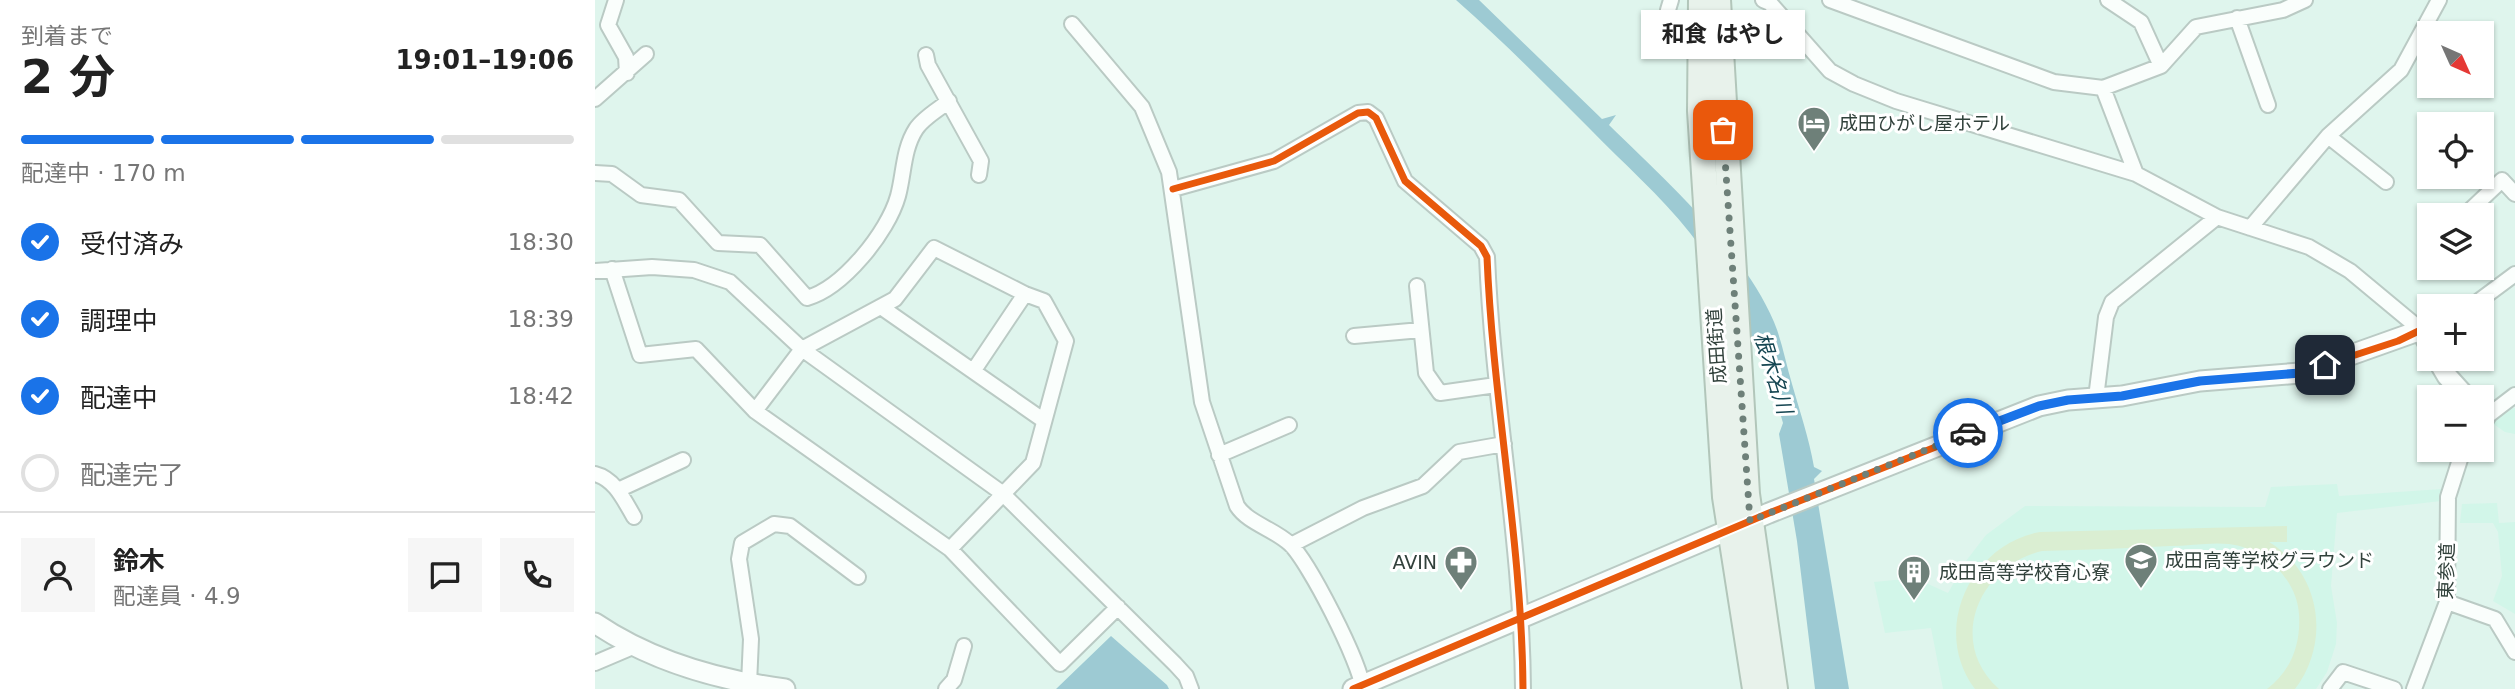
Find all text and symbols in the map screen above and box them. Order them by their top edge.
callout: 和食 はやし [1641,11,1805,60]
text: 和食 はやし [1661,21,1785,47]
north arrow [2417,21,2494,98]
map controls [2417,21,2494,462]
text: 到着まで [21,23,113,49]
text: 19:01–19:06 [395,45,574,75]
text: 2 分 [21,50,115,104]
pin [1693,100,1753,160]
hotel icon: 成田ひがし屋ホテル [1795,104,1833,153]
icon: bag [1704,111,1742,149]
place label: 成田ひがし屋ホテル [1839,112,2010,134]
button: locate [2417,112,2494,189]
text: 配達中 · 170 m [21,160,186,186]
button: layers [2417,203,2494,280]
icon: check [21,223,59,261]
text: 受付済み [80,229,184,259]
text: 18:30 [508,229,574,255]
button: + [2417,294,2494,371]
icon: check [21,300,59,338]
text: 調理中 [80,306,158,336]
text: 18:39 [508,306,574,332]
street label: 成田街道 [1702,307,1730,385]
water label: 根木名川 [1749,329,1797,419]
pin [2295,335,2355,395]
icon: home [2306,346,2344,384]
icon: check [21,377,59,415]
text: 配達中 [80,383,158,413]
text: 18:42 [508,383,574,409]
button: − [2417,385,2494,462]
courier [1933,398,2003,468]
icon: car [1949,414,1987,452]
text: 配達完了 [80,460,184,490]
button: person [21,538,95,612]
button: chat [408,538,482,612]
button: phone [500,538,574,612]
school or university icon: 成田高等学校グラウンド [2122,541,2160,590]
street label: 東参道 [2434,542,2458,600]
pharmacy icon: AVIN [1442,543,1480,592]
text: 鈴木 [113,546,165,576]
place label: 成田高等学校グラウンド [2165,549,2374,571]
place label: AVIN [1392,551,1437,573]
building icon: 成田高等学校育心寮 [1895,553,1933,602]
place label: 成田高等学校育心寮 [1939,561,2110,583]
text: 配達員 · 4.9 [113,583,241,609]

